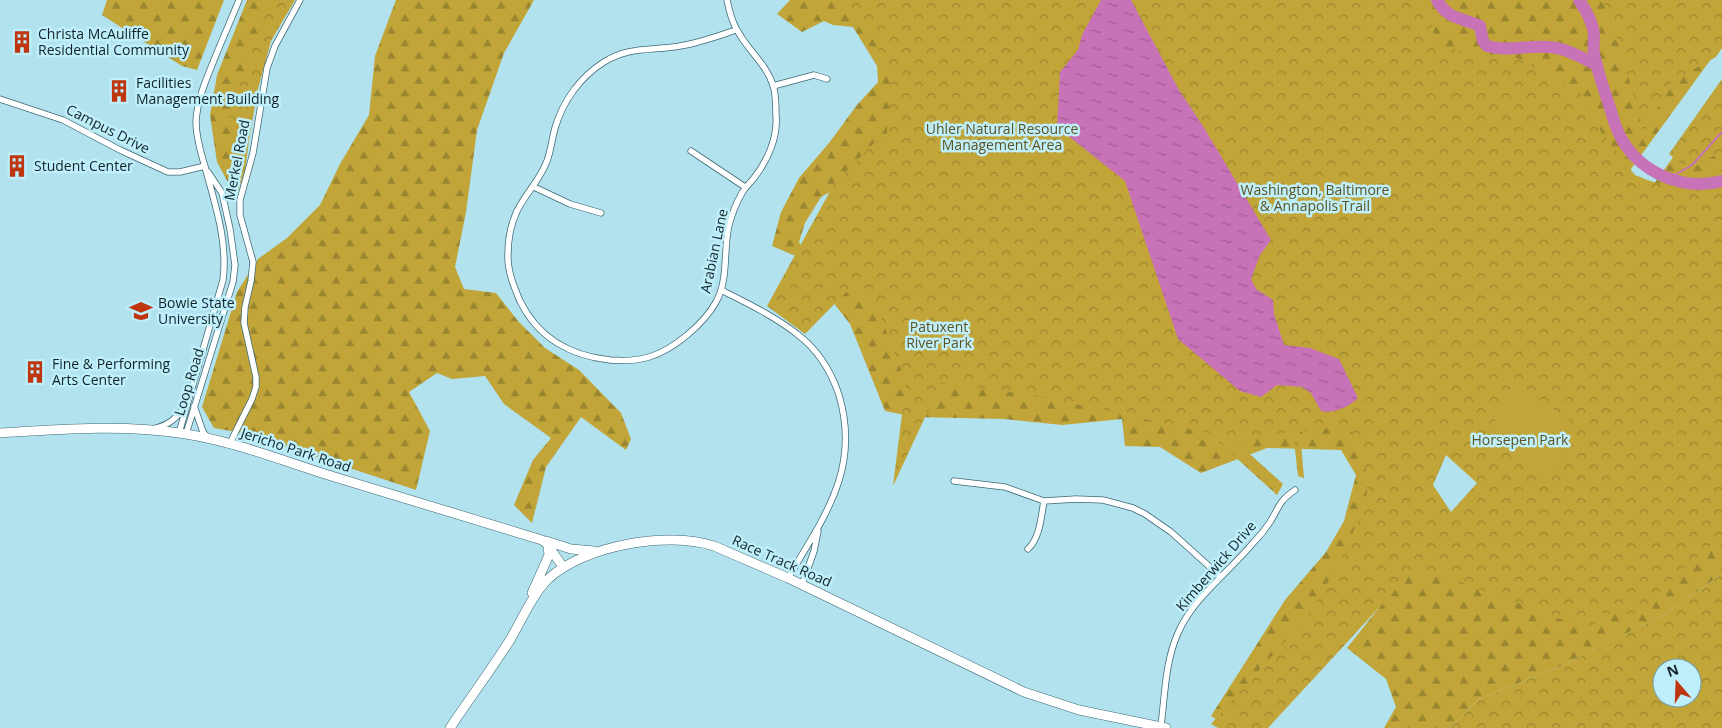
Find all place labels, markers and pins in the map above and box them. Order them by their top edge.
place label: Christa McAuliffe Residential Community [38,24,190,59]
building icon: Christa McAuliffe Residential Community [9,29,35,55]
place label: Facilities Management Building [136,73,280,108]
building icon: Facilities Management Building [106,78,132,104]
building icon: Student Center [4,153,30,179]
place label: Student Center [34,156,133,175]
place label: Bowie State University [158,293,235,328]
school or university icon: Bowie State University [128,298,154,324]
place label: Fine & Performing Arts Center [52,354,171,389]
building icon: Fine & Performing Arts Center [22,359,48,385]

